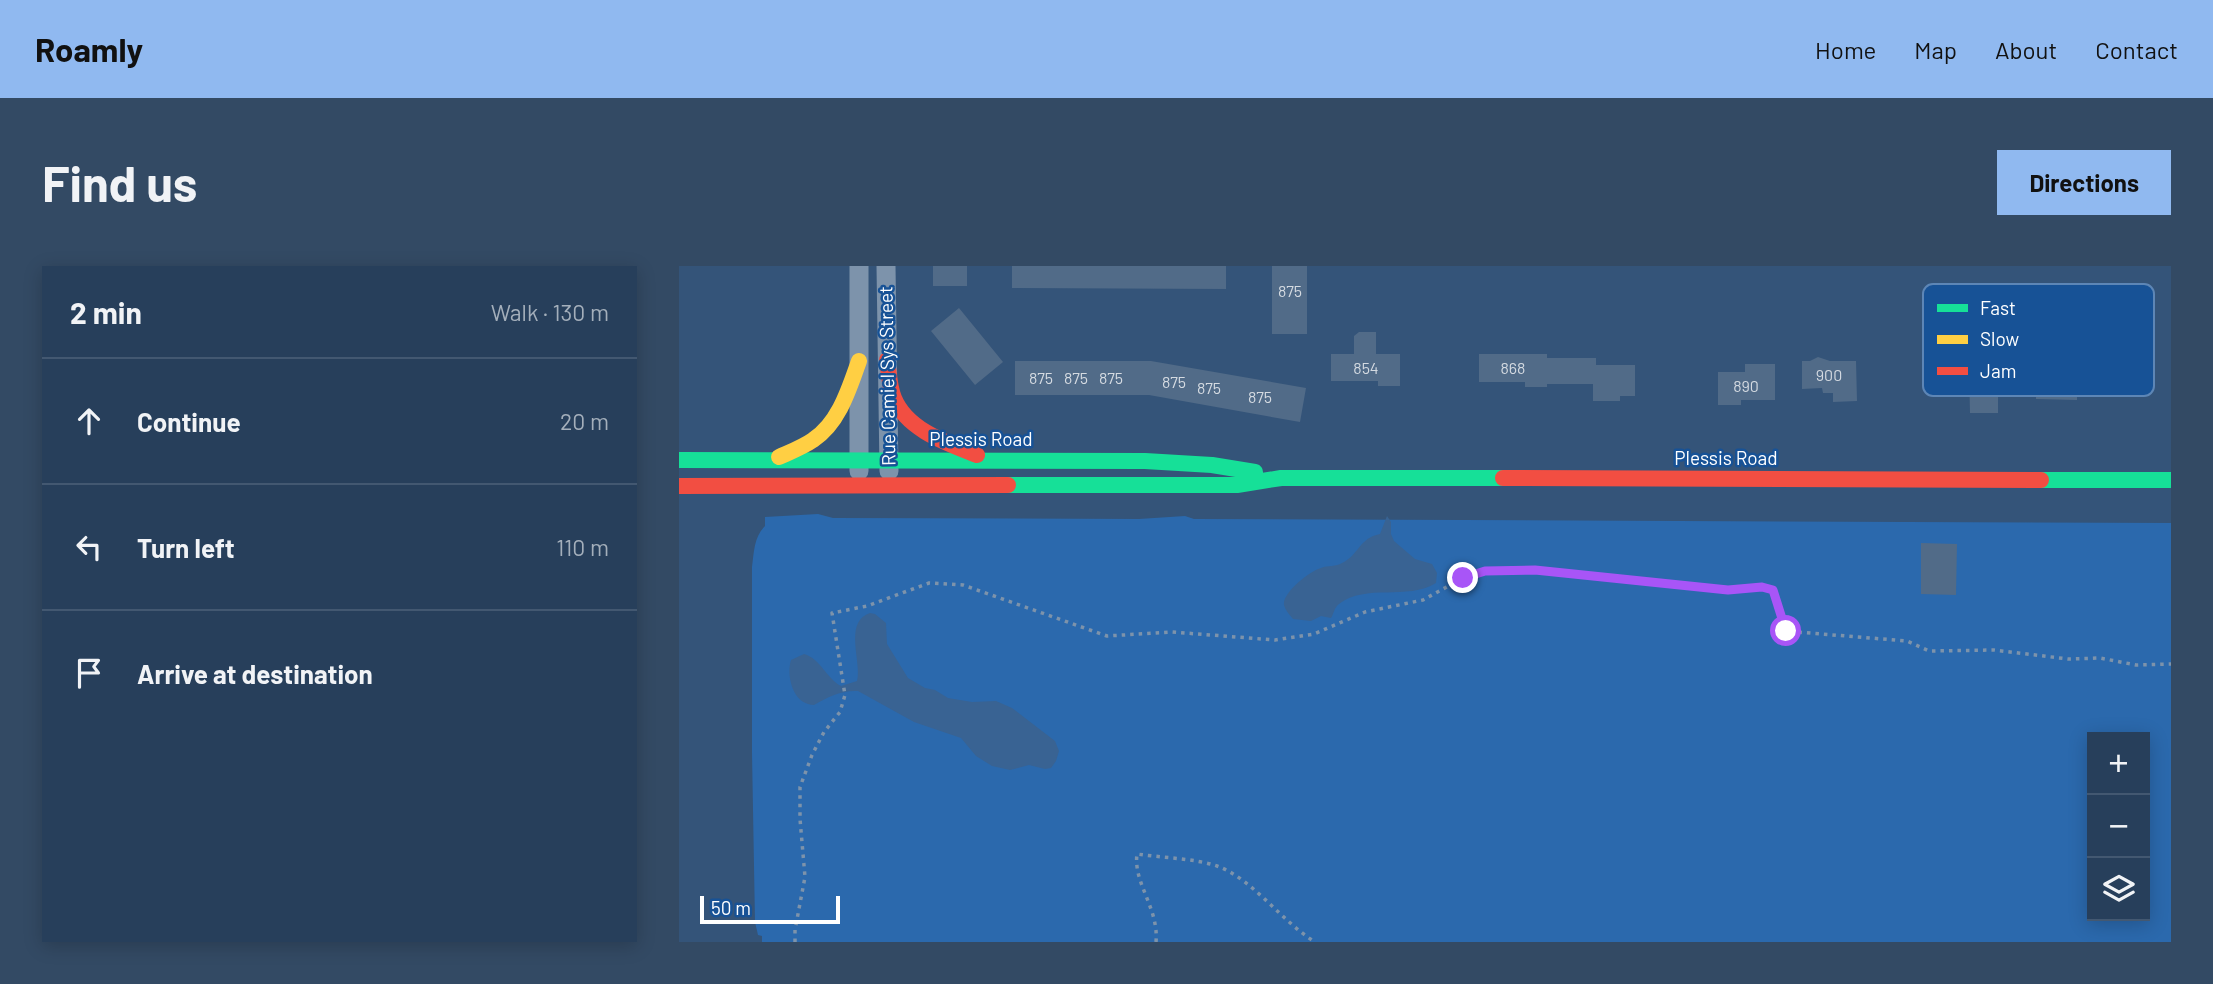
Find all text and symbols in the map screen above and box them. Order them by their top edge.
text: Roamly [35,29,143,69]
text: Home [1815,35,1876,64]
text: Map [1914,35,1957,64]
text: About [1995,35,2057,64]
text: Contact [2095,35,2178,64]
button: Directions [1997,150,2171,215]
text: Find us [42,153,197,212]
house number: 875 [1278,281,1302,300]
legend [1923,284,2154,396]
street label: Rue Camiel Sys Street [873,286,900,466]
text: 2 min [70,294,142,330]
text: Fast [1980,296,2016,319]
text: Walk · 130 m [491,298,609,326]
text: Slow [1980,327,2019,350]
house number: 854 [1353,358,1379,377]
house number: 868 [1501,358,1525,377]
text: Jam [1980,359,2016,382]
house number: 900 [1816,365,1842,384]
house number: 875 [1029,368,1053,387]
house number: 875 [1064,368,1088,387]
house number: 875 [1099,368,1123,387]
house number: 875 [1162,372,1186,391]
house number: 890 [1733,376,1759,395]
house number: 875 [1197,378,1221,397]
house number: 875 [1248,387,1272,406]
icon: ahead [70,402,108,440]
text: Continue [137,406,241,437]
text: 20 m [560,407,609,435]
street label: Plessis Road [929,427,1033,450]
street label: Plessis Road [1674,446,1778,469]
icon: left [70,528,108,566]
text: Turn left [137,532,235,563]
text: 110 m [556,533,609,561]
route end [1447,562,1478,593]
route start [1770,615,1801,646]
icon: arrive [70,654,108,692]
text: Arrive at destination [137,658,373,689]
map controls [2087,732,2150,921]
button: + [2087,732,2150,795]
button: − [2087,795,2150,858]
button: layers [2087,858,2150,921]
scale bar [700,893,840,925]
text: 50 m [711,896,751,919]

